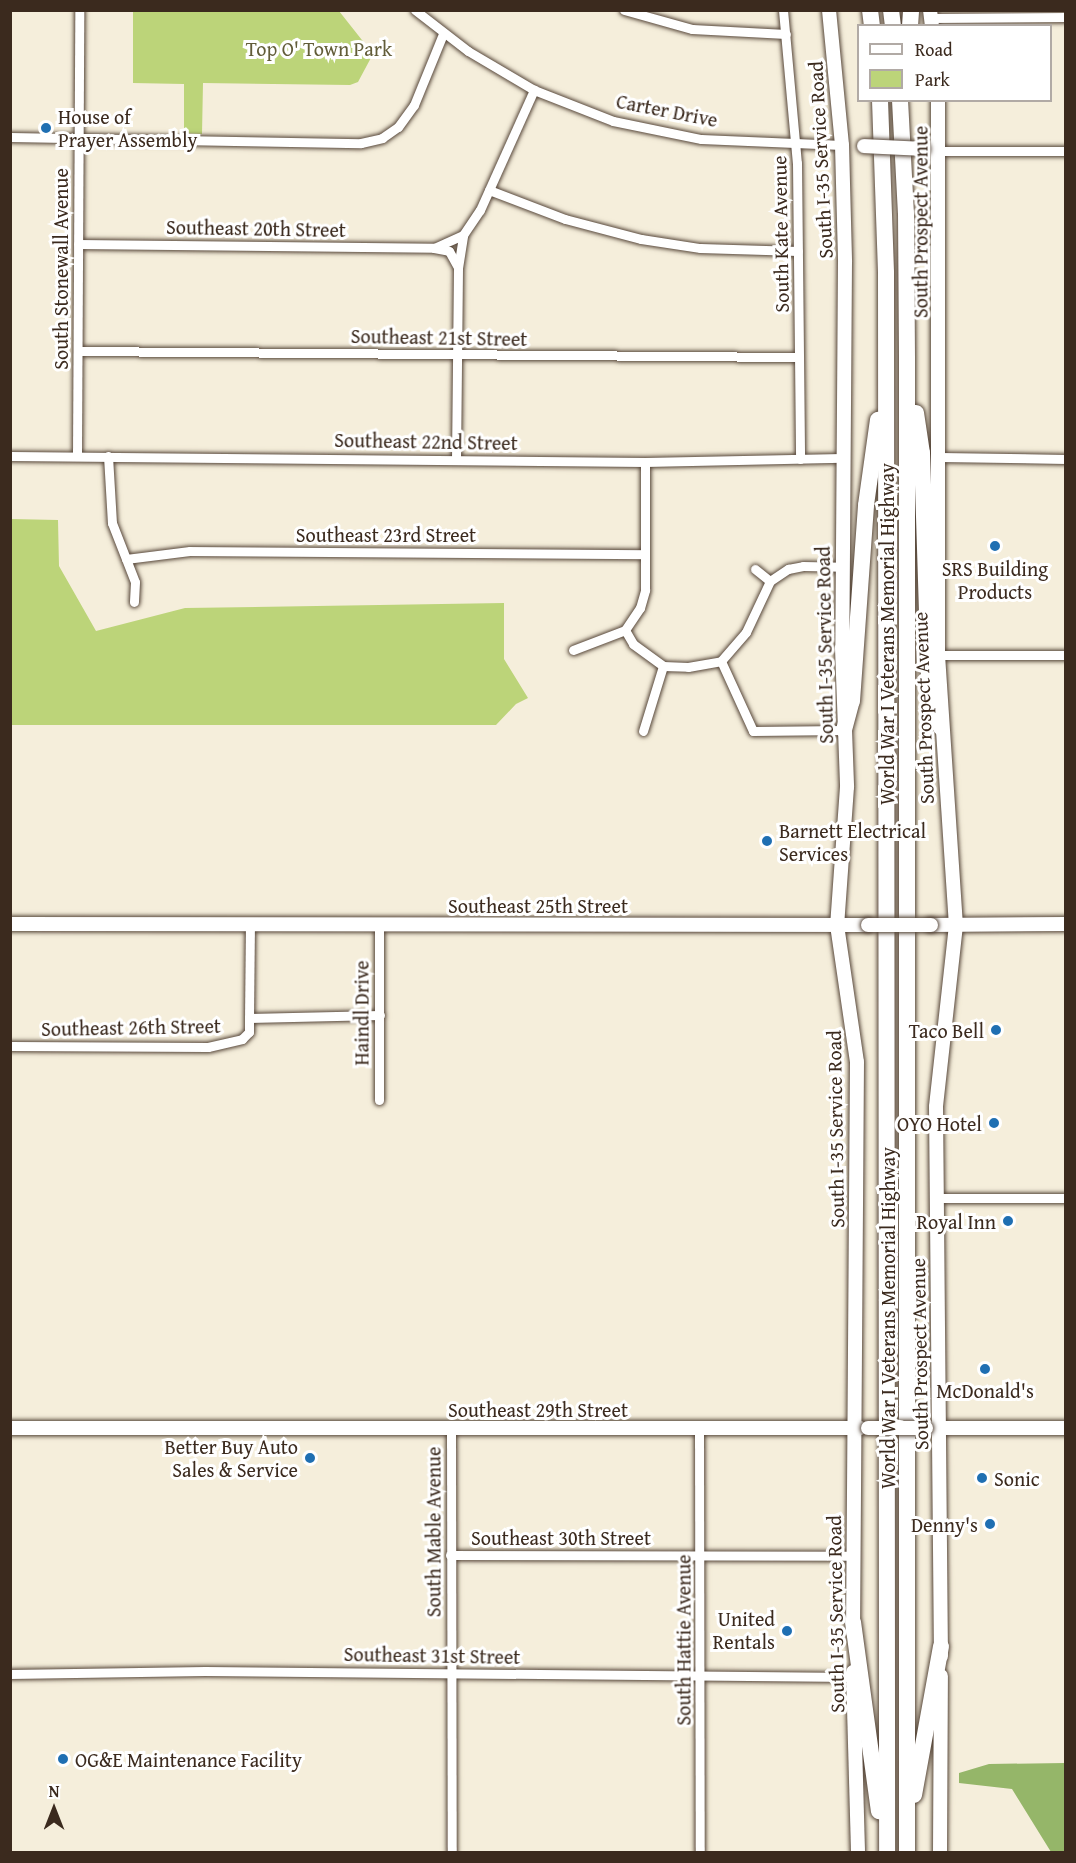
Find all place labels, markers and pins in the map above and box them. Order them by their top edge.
place label: House of Prayer Assembly [58,104,198,151]
marker: House of Prayer Assembly [39,121,53,135]
marker: SRS Building Products [988,539,1002,553]
place label: SRS Building Products [942,556,1048,603]
place label: Barnett Electrical Services [779,818,926,865]
marker: Barnett Electrical Services [760,834,774,848]
place label: Taco Bell [909,1018,984,1042]
marker: Taco Bell [989,1023,1003,1037]
place label: OYO Hotel [897,1111,982,1135]
marker: OYO Hotel [987,1116,1001,1130]
place label: Royal Inn [917,1209,996,1233]
marker: Royal Inn [1001,1214,1015,1228]
marker: McDonald's [978,1362,992,1376]
place label: McDonald's [936,1378,1034,1402]
place label: Better Buy Auto Sales & Service [164,1434,298,1481]
marker: Better Buy Auto Sales & Service [303,1451,317,1465]
place label: Sonic [994,1466,1040,1490]
marker: Sonic [975,1471,989,1485]
place label: Denny's [911,1512,978,1536]
marker: Denny's [983,1517,997,1531]
place label: United Rentals [713,1607,775,1654]
marker: United Rentals [780,1624,794,1638]
place label: OG&E Maintenance Facility [75,1747,302,1771]
marker: OG&E Maintenance Facility [56,1752,70,1766]

